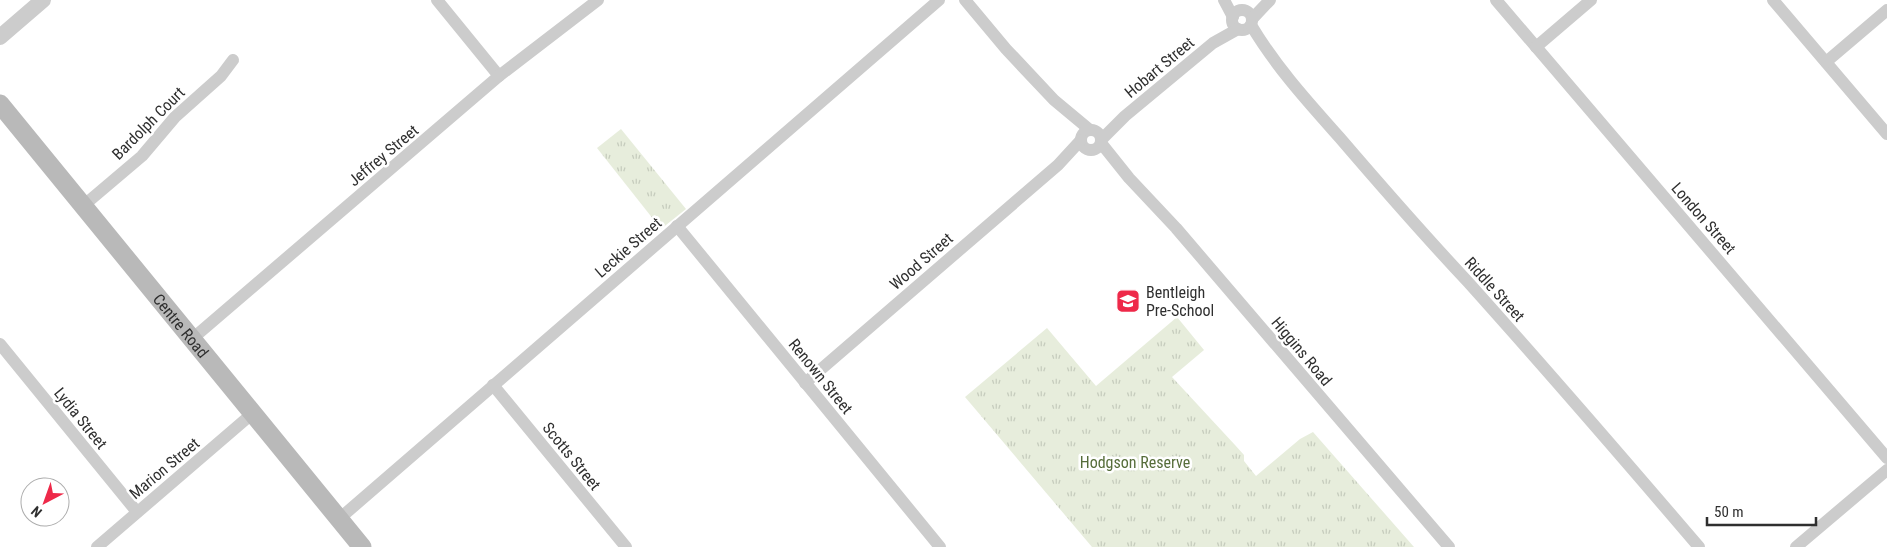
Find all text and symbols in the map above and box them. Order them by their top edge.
street label: Hobart Street [1121,33,1198,102]
street label: Bardolph Court [108,83,189,164]
street label: Jeffrey Street [345,121,422,190]
street label: London Street [1667,179,1740,258]
street label: Leckie Street [591,213,666,281]
street label: Wood Street [886,229,957,294]
street label: Riddle Street [1461,253,1529,326]
place label: Bentleigh Pre-School [1146,283,1214,320]
school or university icon: Bentleigh Pre-School [1115,288,1141,314]
street label: Centre Road [149,290,212,362]
street label: Higgins Road [1267,313,1336,390]
street label: Renown Street [785,335,857,418]
street label: Lydia Street [50,384,111,453]
street label: Scotts Street [539,419,605,494]
street label: Marion Street [126,434,203,503]
park label: Hodgson Reserve [1080,453,1190,472]
north arrow [20,477,70,527]
scale bar [1707,494,1816,526]
text: N [28,503,45,521]
text: 50 m [1714,503,1744,521]

